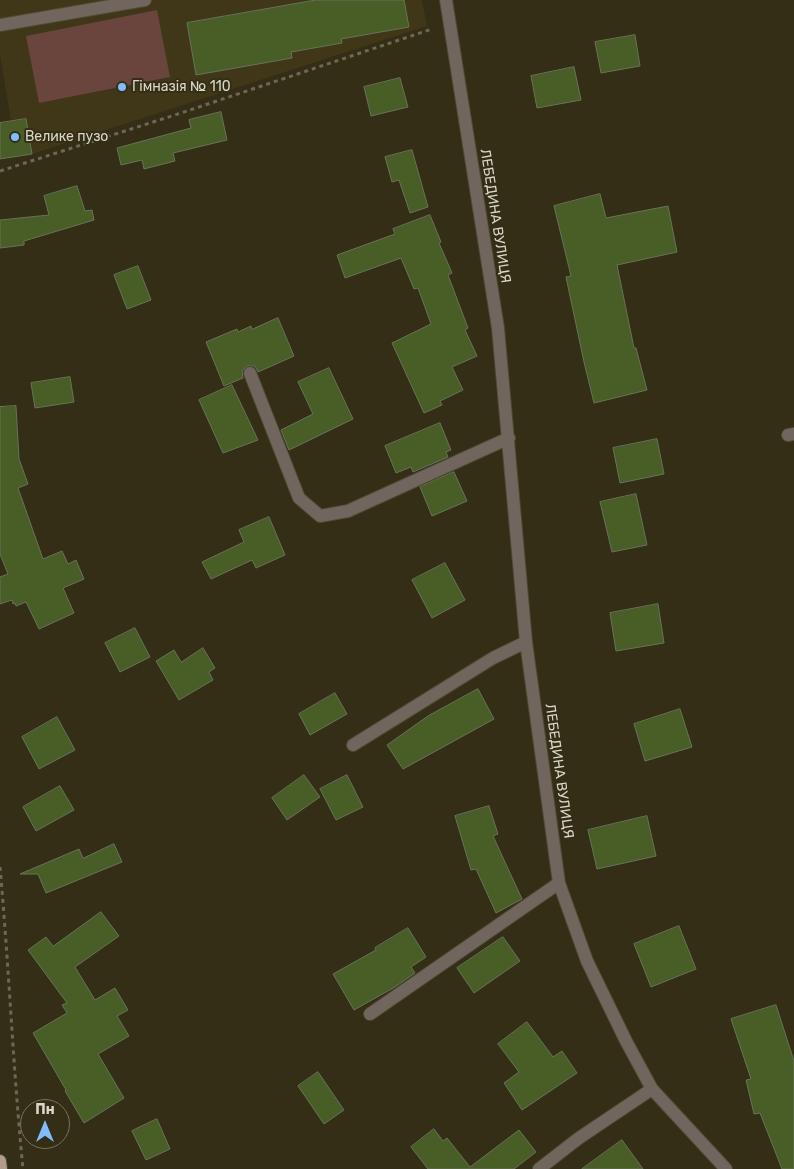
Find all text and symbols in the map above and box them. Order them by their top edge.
place label: Гімназія № 110 [132,79,231,95]
marker: Гімназія № 110 [116,81,128,93]
place label: Велике пузо [25,129,108,145]
marker: Велике пузо [9,131,21,143]
street label: ЛЕБЕДИНА ВУЛИЦЯ [476,148,514,284]
street label: ЛЕБЕДИНА ВУЛИЦЯ [541,703,577,839]
north arrow [20,1099,70,1149]
text: Пн [35,1101,55,1118]

